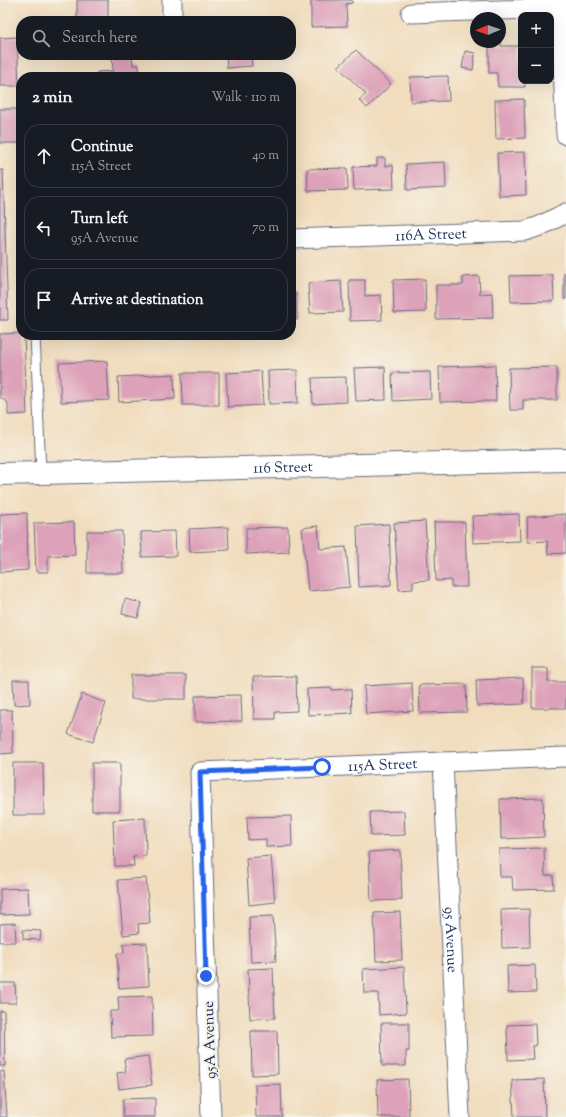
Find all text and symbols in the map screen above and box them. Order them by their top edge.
north arrow [470,12,506,48]
map controls [518,12,554,84]
button: + [518,12,554,48]
search box [16,16,296,60]
icon: search [30,27,52,49]
text: Search here [62,28,137,49]
button: − [518,48,554,84]
text: 2 min [32,86,73,110]
text: Walk · 110 m [212,89,280,107]
text: Continue [71,137,133,158]
icon: ahead [33,145,55,167]
text: 40 m [252,147,279,165]
text: 115A Street [71,158,131,176]
text: Turn left [71,209,128,230]
icon: left [33,217,55,239]
text: 70 m [252,219,279,237]
street label: 116A Street [395,224,467,247]
text: 95A Avenue [71,230,139,248]
icon: arrive [33,289,55,311]
text: Arrive at destination [71,290,204,311]
street label: 116 Street [253,457,313,480]
street label: 115A Street [348,754,418,778]
route start [313,758,331,776]
street label: 95 Avenue [438,906,462,973]
route end [197,967,215,985]
street label: 95A Avenue [199,1001,222,1079]

